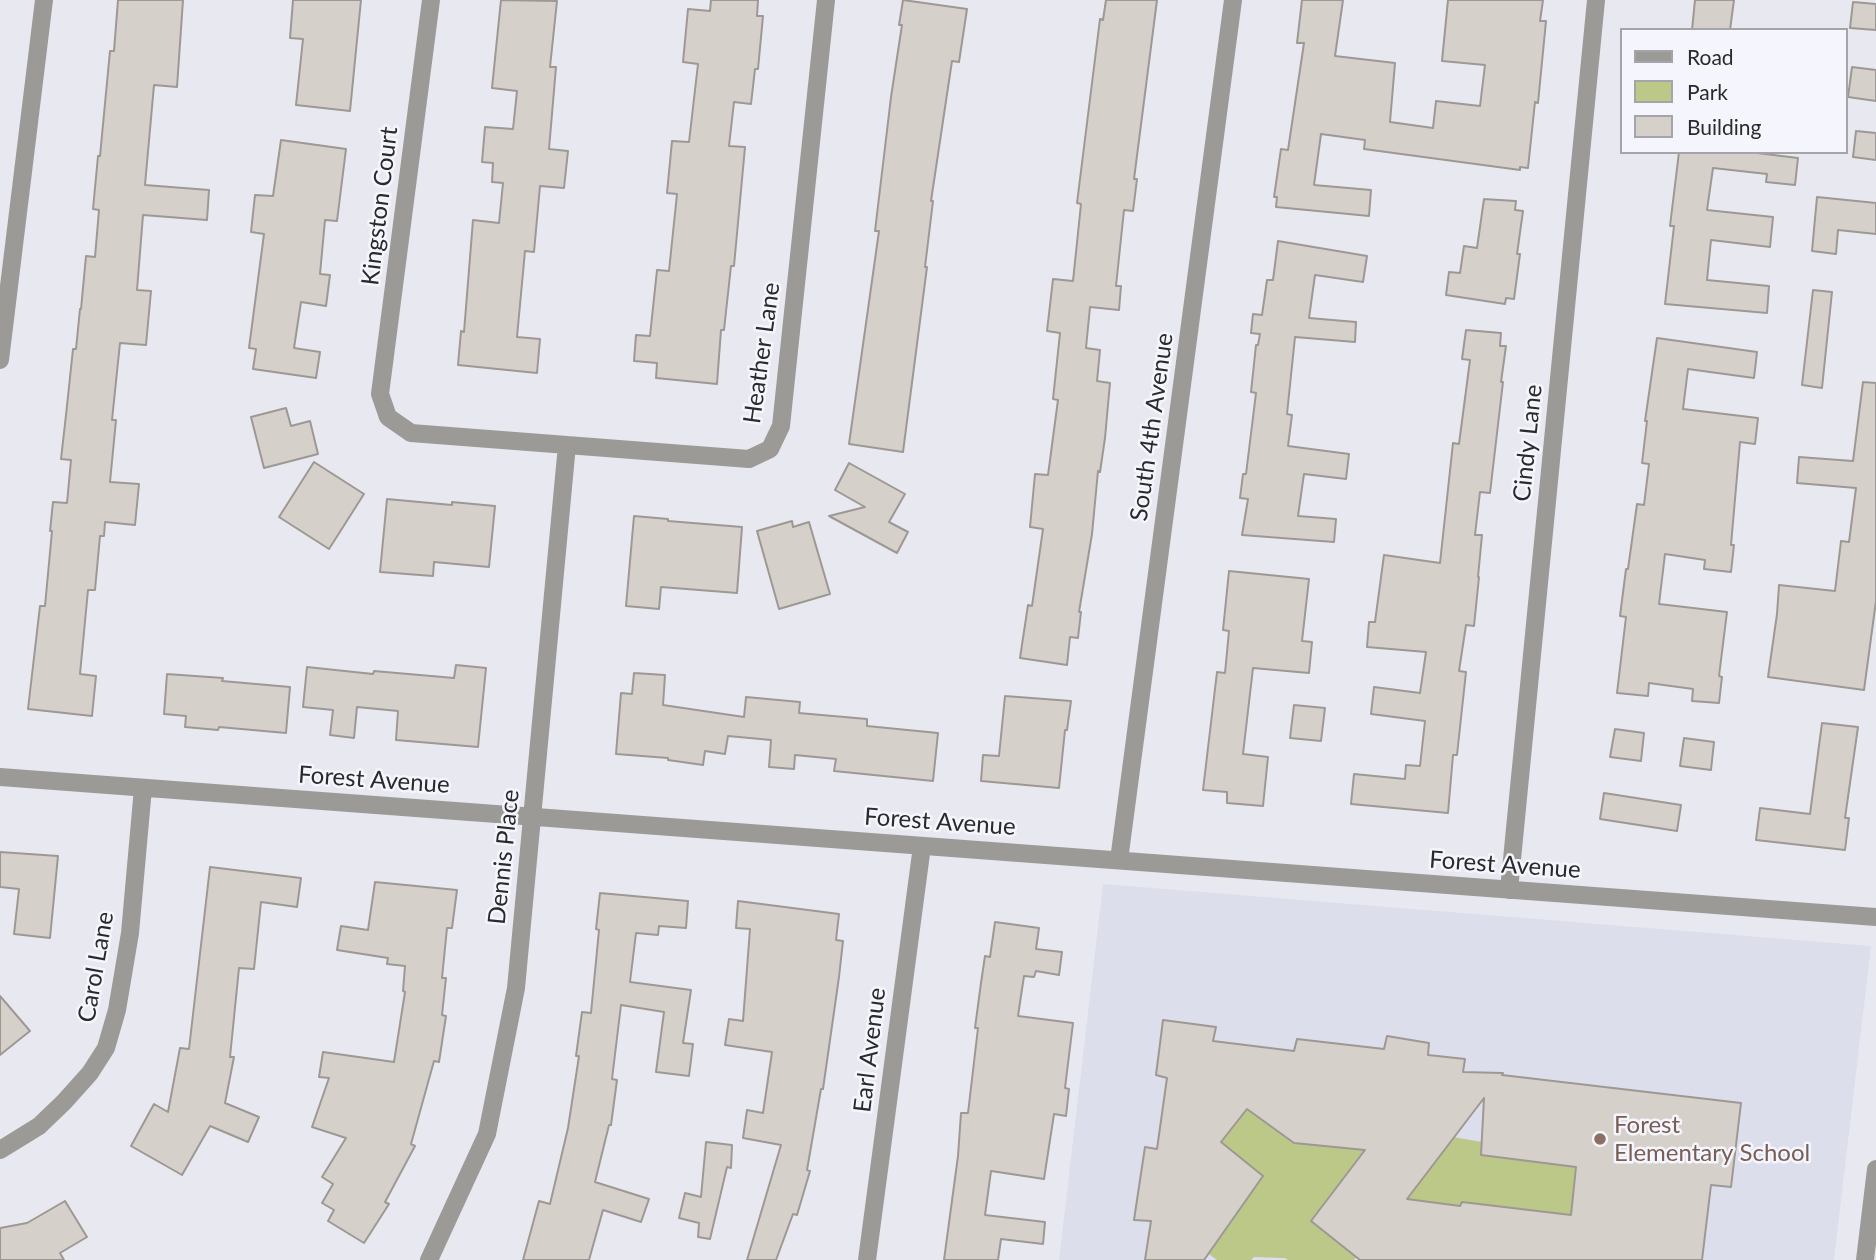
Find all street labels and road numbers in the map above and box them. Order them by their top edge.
street label: Kingston Court [356,125,404,287]
street label: Heather Lane [738,281,786,425]
street label: South 4th Avenue [1125,331,1179,523]
street label: Cindy Lane [1508,383,1548,503]
street label: Forest Avenue [297,760,451,800]
street label: Dennis Place [483,788,525,926]
street label: Forest Avenue [863,802,1017,842]
street label: Forest Avenue [1428,845,1582,885]
street label: Carol Lane [72,909,120,1025]
street label: Earl Avenue [848,986,892,1114]

